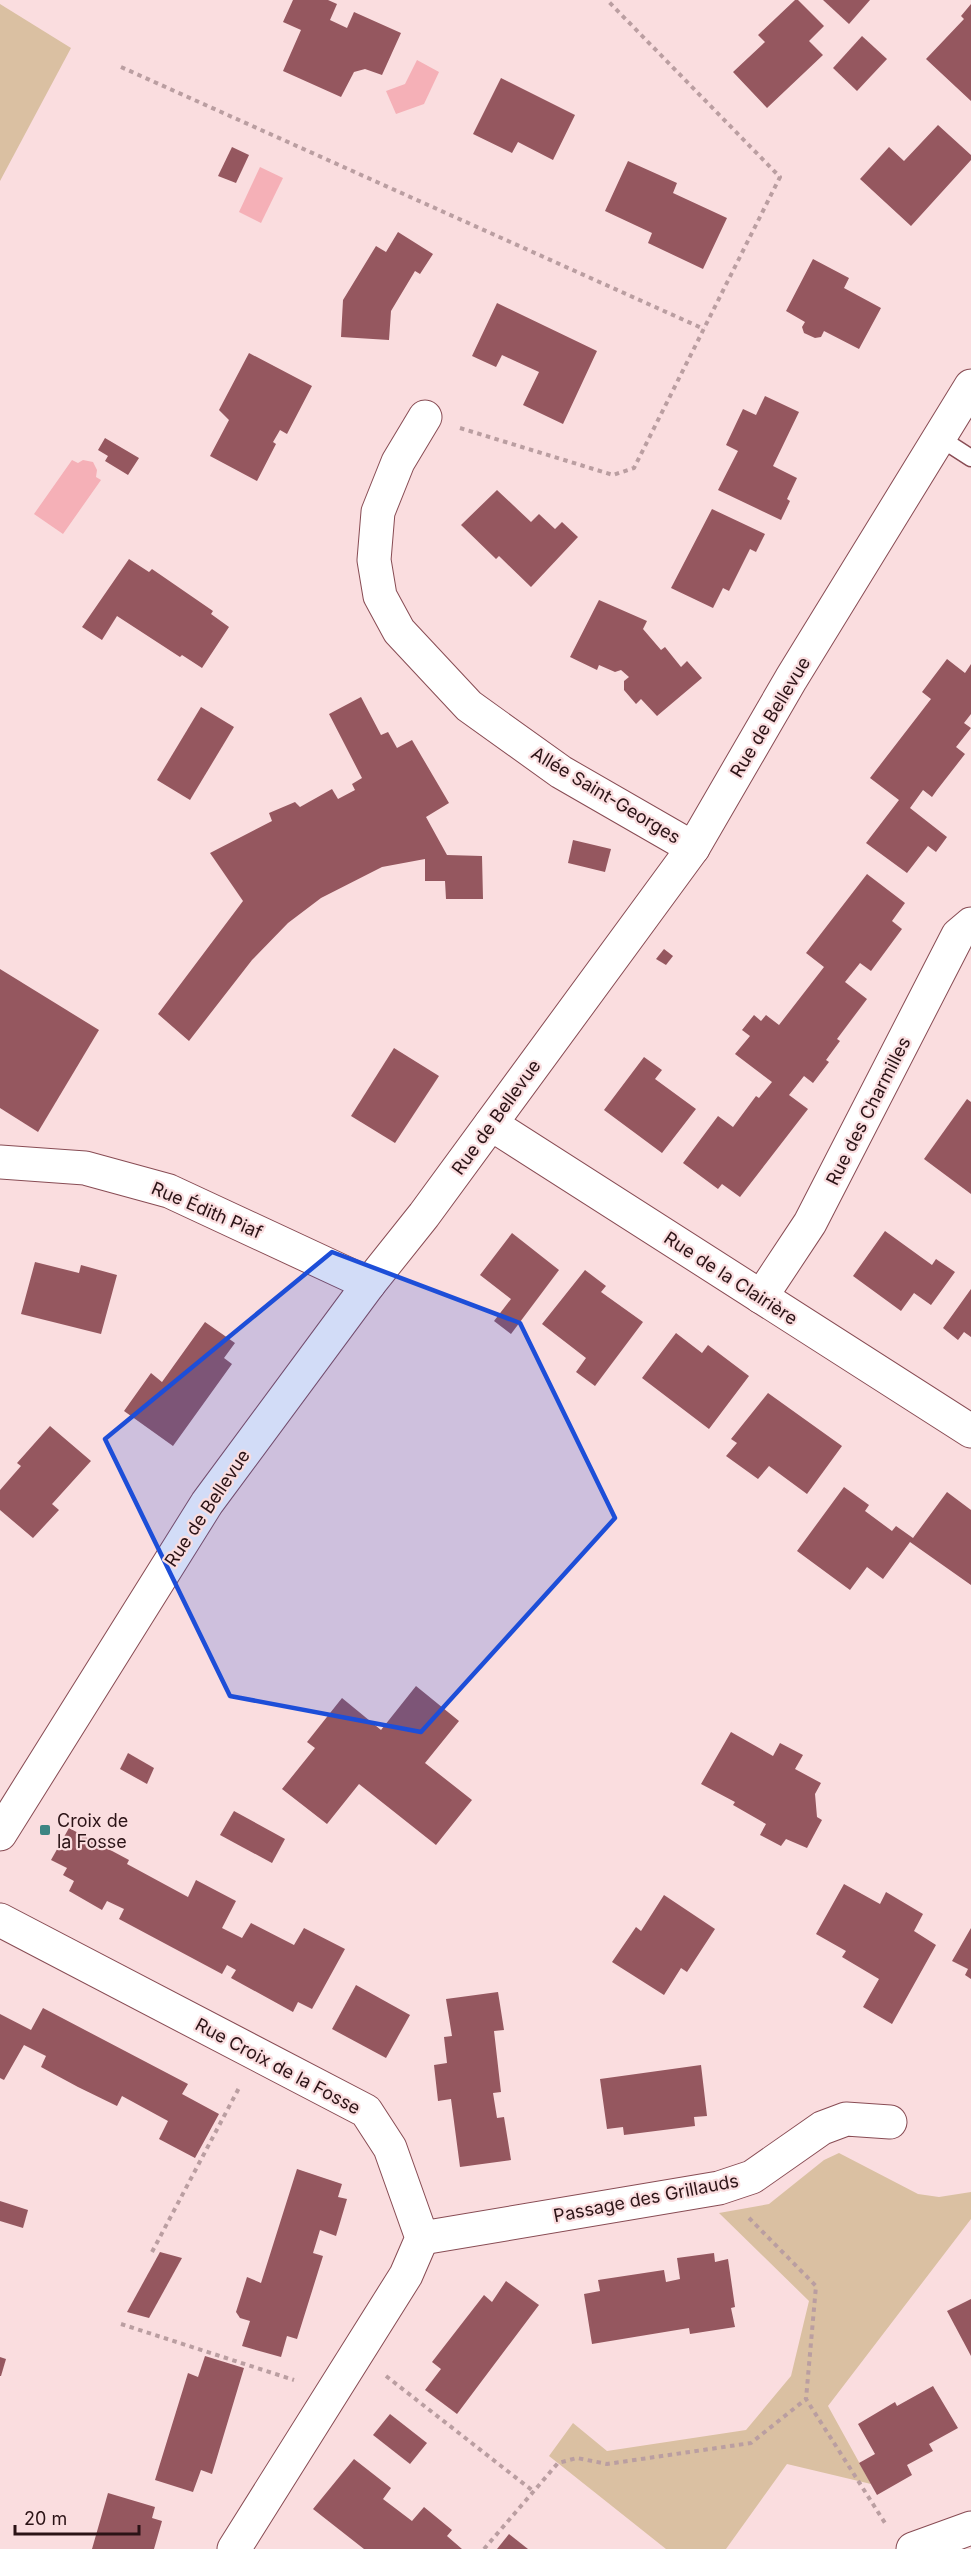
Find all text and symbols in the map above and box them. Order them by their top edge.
street label: Rue de Bellevue [726,653,814,781]
street label: Allée Saint-Georges [528,742,684,848]
street label: Rue des Charmilles [821,1033,915,1189]
street label: Rue de Bellevue [447,1056,545,1178]
street label: Rue Édith Piaf [148,1176,266,1243]
street label: Rue de la Clairière [660,1227,802,1329]
street label: Rue de Bellevue [160,1445,254,1571]
place label: Croix de la Fosse [57,1810,128,1852]
marker: Croix de la Fosse [38,1823,52,1837]
street label: Rue Croix de la Fosse [192,2014,364,2118]
street label: Passage des Grillauds [552,2170,740,2226]
scale bar [15,2498,140,2536]
text: 20 m [24,2508,67,2529]

